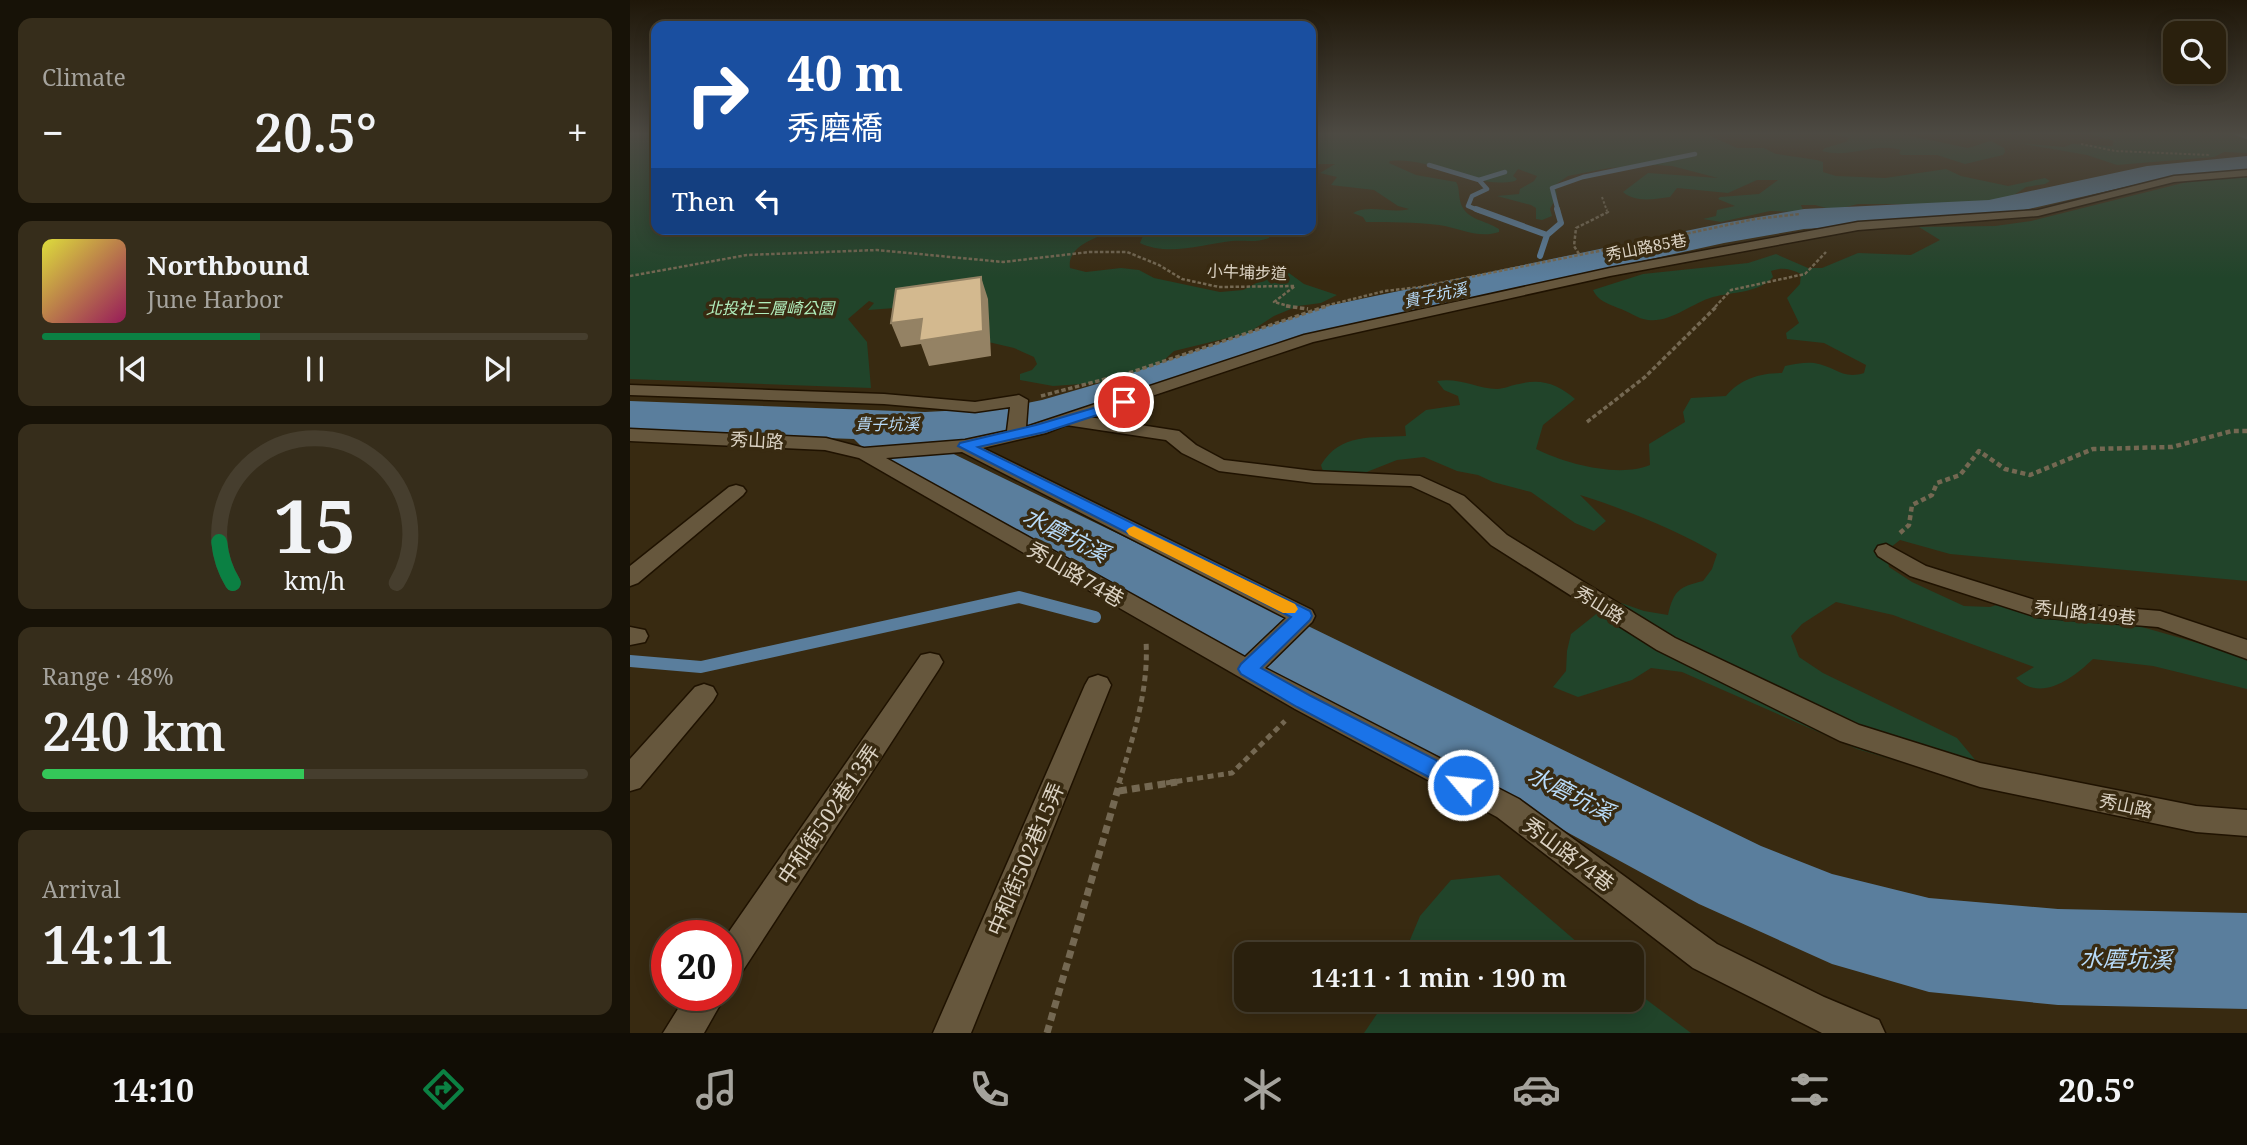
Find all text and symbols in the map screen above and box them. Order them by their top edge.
map controls [2163,21,2226,84]
button: search [2163,21,2226,84]
text: 40 m [787,39,903,105]
icon: right [672,49,763,140]
text: Climate [42,61,126,93]
text: 20.5° [254,96,377,167]
text: 秀磨橋 [787,105,883,148]
text: − [42,106,64,158]
text: + [567,106,588,158]
icon: left [749,182,787,220]
text: Then [672,183,735,219]
street label: 秀山路85巷 [1604,228,1688,266]
text: Northbound [147,247,309,283]
street label: 小牛埔步道 [1207,260,1287,284]
water label: 貴子坑溪 [1401,277,1471,312]
text: June Harbor [147,283,283,315]
park label: 北投社三層崎公園 [706,297,836,319]
icon: previous [114,350,152,388]
icon: pause [296,350,334,388]
icon: next [478,350,516,388]
pin [1094,372,1154,432]
icon: arrive [1105,383,1143,421]
water label: 貴子坑溪 [855,413,921,435]
street label: 秀山路 [729,427,785,453]
text: 15 [274,475,356,574]
water label: 水磨坑溪 [1018,499,1117,571]
street label: 秀山路74巷 [1022,535,1130,613]
text: km/h [284,562,346,596]
street label: 秀山路 [1571,580,1629,628]
street label: 秀山路149巷 [2033,595,2137,629]
text: Range · 48% [42,660,174,692]
text: 240 km [42,695,226,766]
street label: 中和街502巷13弄 [771,738,885,890]
position arrow [1426,748,1500,822]
water label: 水磨坑溪 [1523,758,1622,830]
street label: 中和街502巷15弄 [980,778,1070,940]
street label: 秀山路 [2097,788,2155,822]
street label: 秀山路74巷 [1518,810,1620,898]
text: Arrival [42,873,121,905]
text: 14:11 [42,908,175,979]
speed limit sign: 20 [651,920,742,1011]
water label: 水磨坑溪 [2080,941,2175,975]
text: 14:11 · 1 min · 190 m [1311,959,1567,995]
icon: directions [419,1065,468,1114]
icon: music [692,1065,741,1114]
icon: phone [965,1065,1014,1114]
icon: climate [1238,1065,1287,1114]
icon: car [1512,1065,1561,1114]
icon: filters [1785,1065,1834,1114]
text: 14:10 [112,1068,194,1111]
text: 20.5° [2058,1068,2135,1111]

